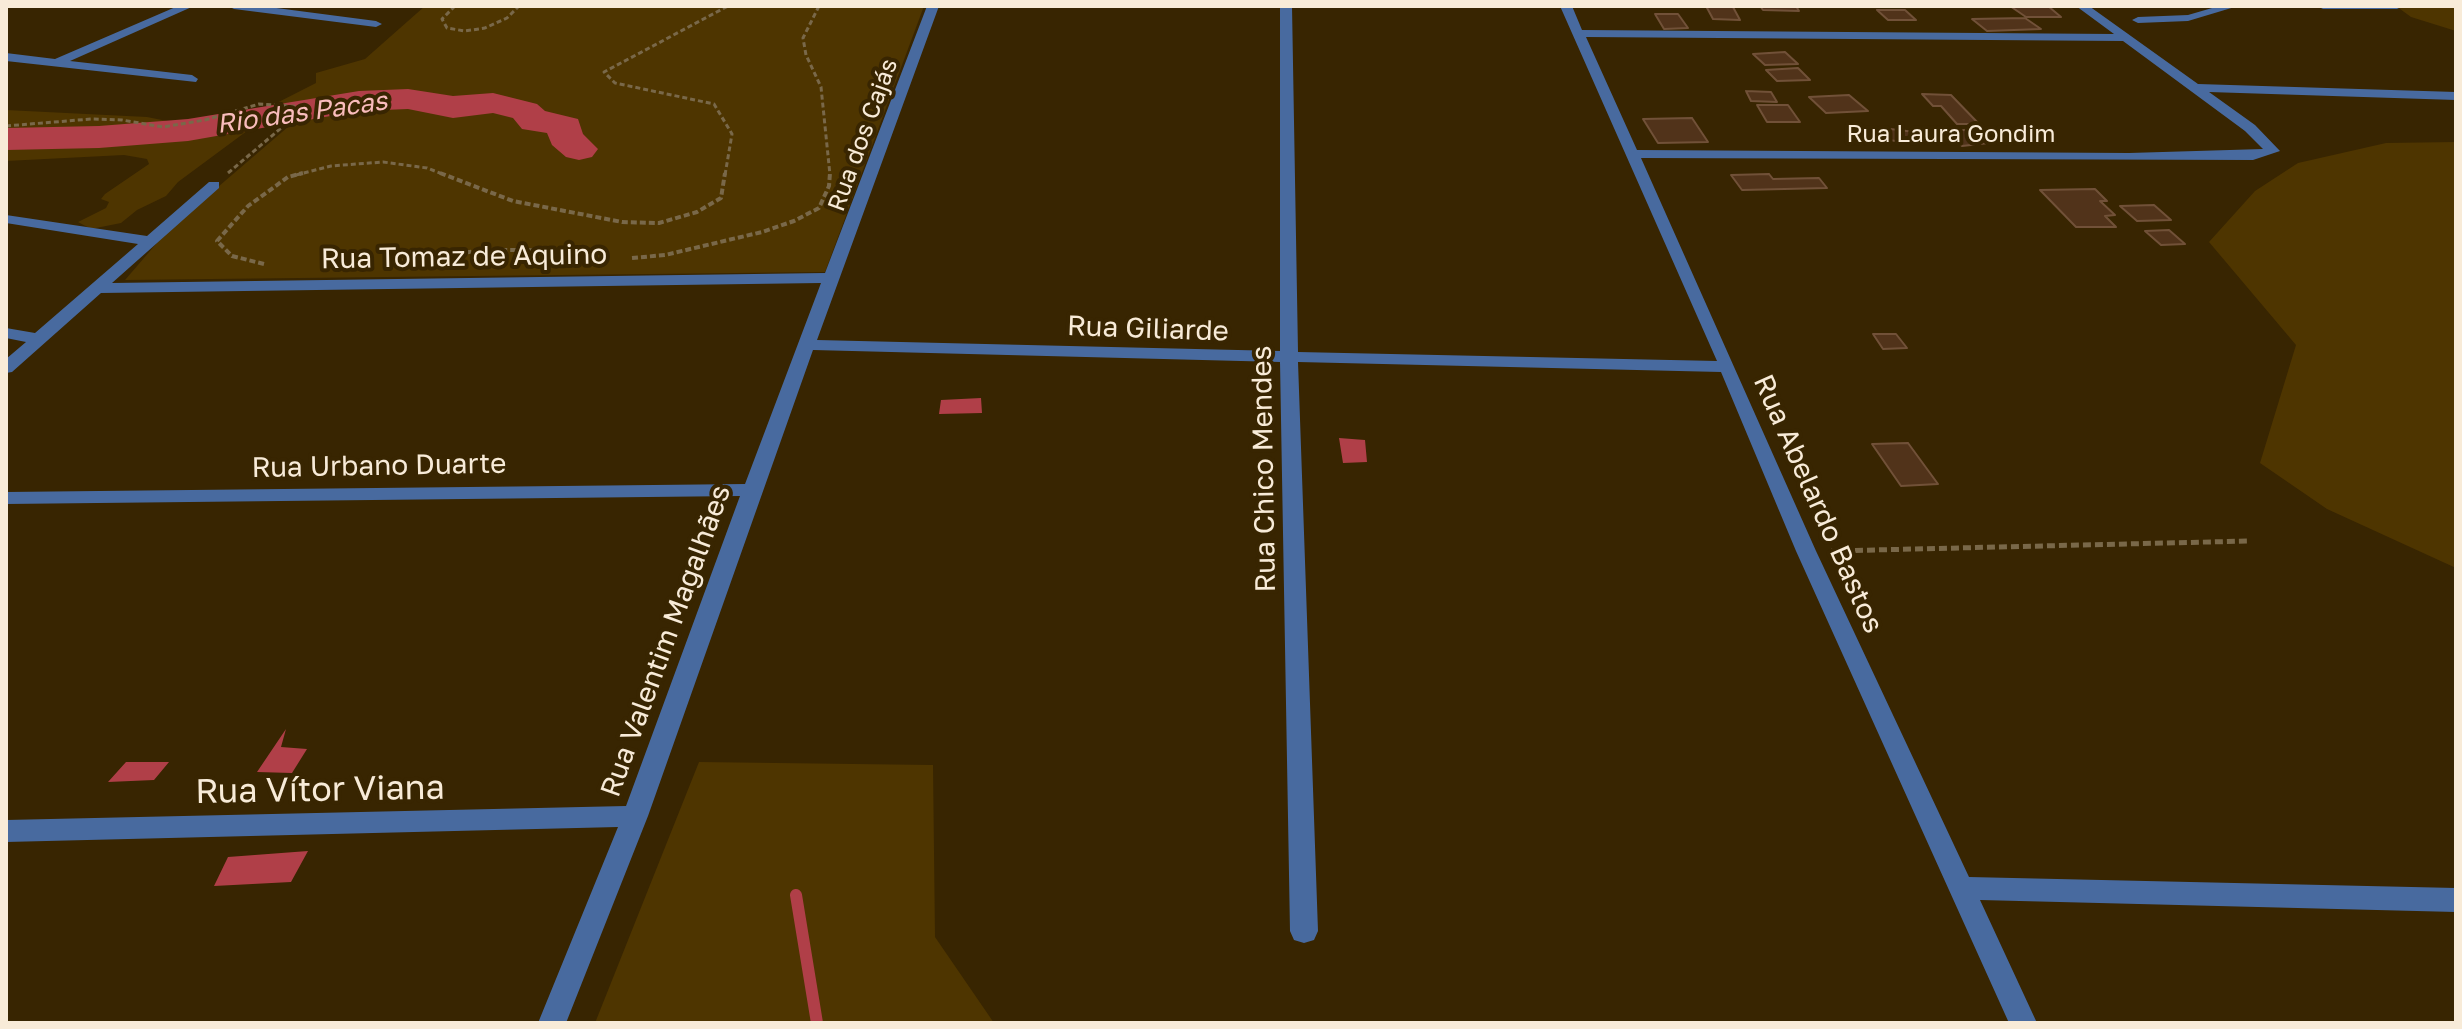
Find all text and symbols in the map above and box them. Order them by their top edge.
street label: Rua dos Cajás [822,55,904,215]
water label: Rio das Pacas [215,86,389,140]
street label: Rua Laura Gondim [1846,120,2056,148]
street label: Rua Tomaz de Aquino [321,238,607,276]
street label: Rua Giliarde [1067,309,1229,349]
street label: Rua Chico Mendes [1245,345,1283,593]
street label: Rua Abelardo Bastos [1746,370,1890,638]
street label: Rua Urbano Duarte [251,447,507,485]
street label: Rua Valentim Magalhães [594,480,738,802]
street label: Rua Vítor Viana [195,767,445,813]

